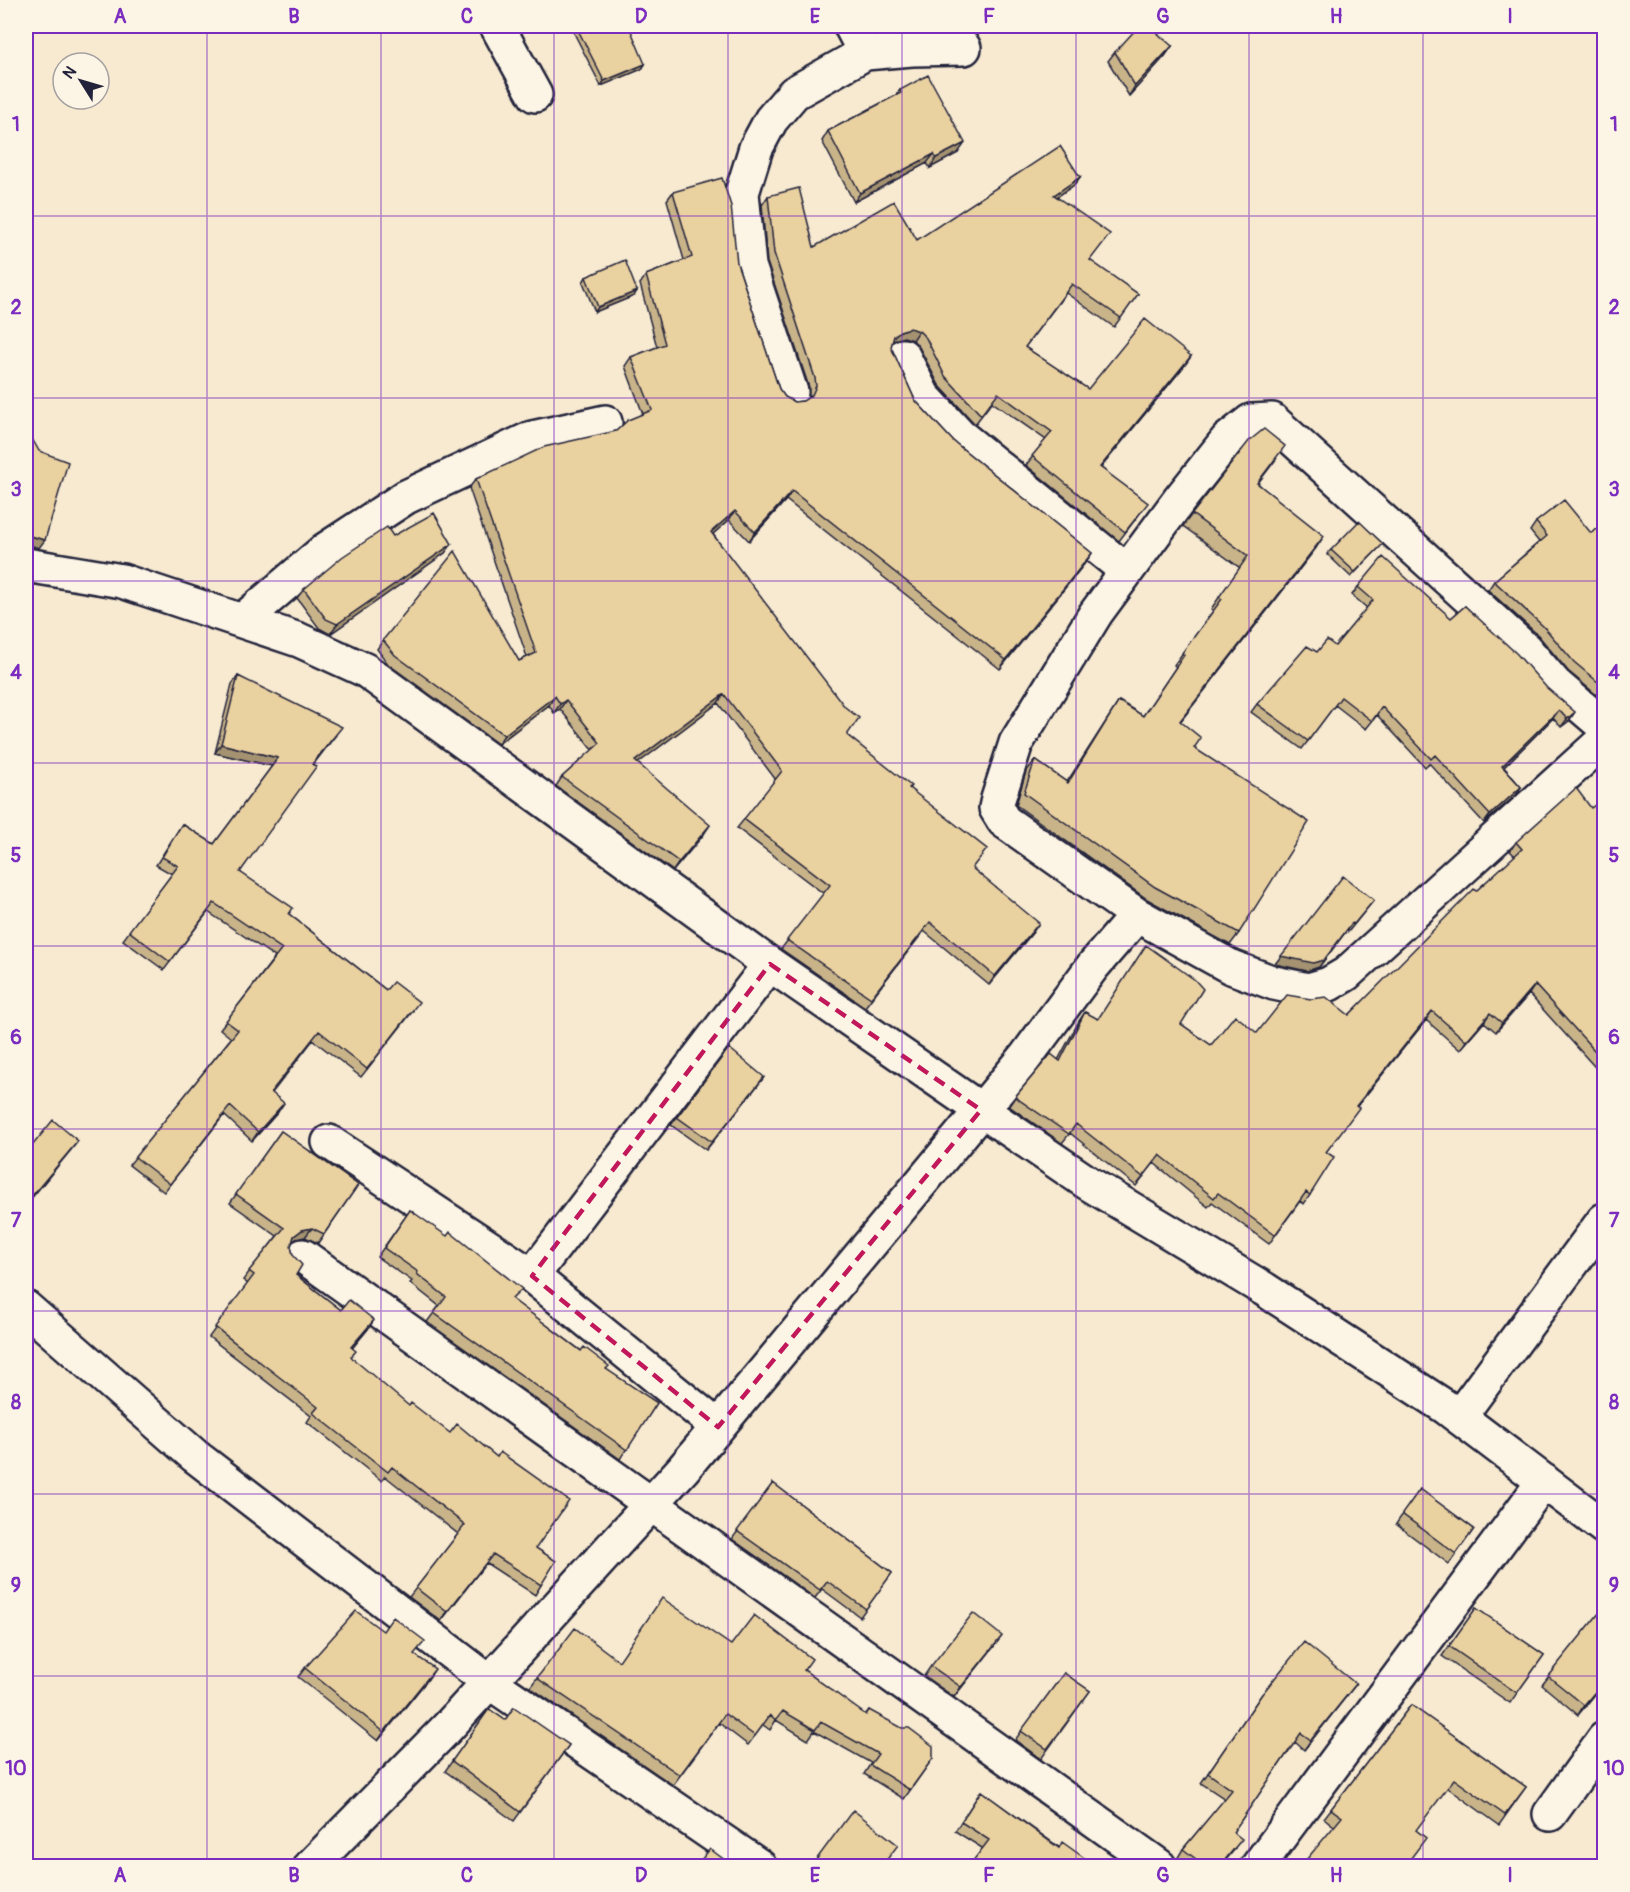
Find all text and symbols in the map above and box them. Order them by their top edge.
text: A [114,4,127,29]
text: B [288,4,300,29]
text: C [461,4,473,29]
text: D [635,4,648,29]
text: E [810,4,821,29]
text: F [983,4,995,29]
text: G [1156,4,1170,29]
text: H [1330,4,1343,29]
text: I [1507,4,1513,29]
north arrow [51,51,111,111]
text: N [59,62,81,83]
text: 1 [12,112,20,137]
text: 1 [1610,112,1618,137]
text: 2 [10,295,22,320]
text: 2 [1608,295,1620,320]
text: 3 [10,477,22,502]
text: 3 [1608,477,1620,502]
text: 4 [10,660,22,685]
text: 4 [1608,660,1620,685]
text: 5 [11,843,22,868]
text: 5 [1609,843,1620,868]
text: 6 [10,1025,22,1050]
text: 6 [1608,1025,1620,1050]
text: 7 [11,1208,22,1233]
text: 7 [1609,1208,1620,1233]
text: 8 [11,1390,21,1415]
text: 8 [1609,1390,1619,1415]
text: 9 [11,1573,21,1598]
text: 9 [1609,1573,1619,1598]
text: 10 [5,1756,27,1781]
text: 10 [1603,1756,1625,1781]
text: A [114,1863,127,1888]
text: B [288,1863,300,1888]
text: C [461,1863,473,1888]
text: D [635,1863,648,1888]
text: E [810,1863,821,1888]
text: F [983,1863,995,1888]
text: G [1156,1863,1170,1888]
text: H [1330,1863,1343,1888]
text: I [1507,1863,1513,1888]

